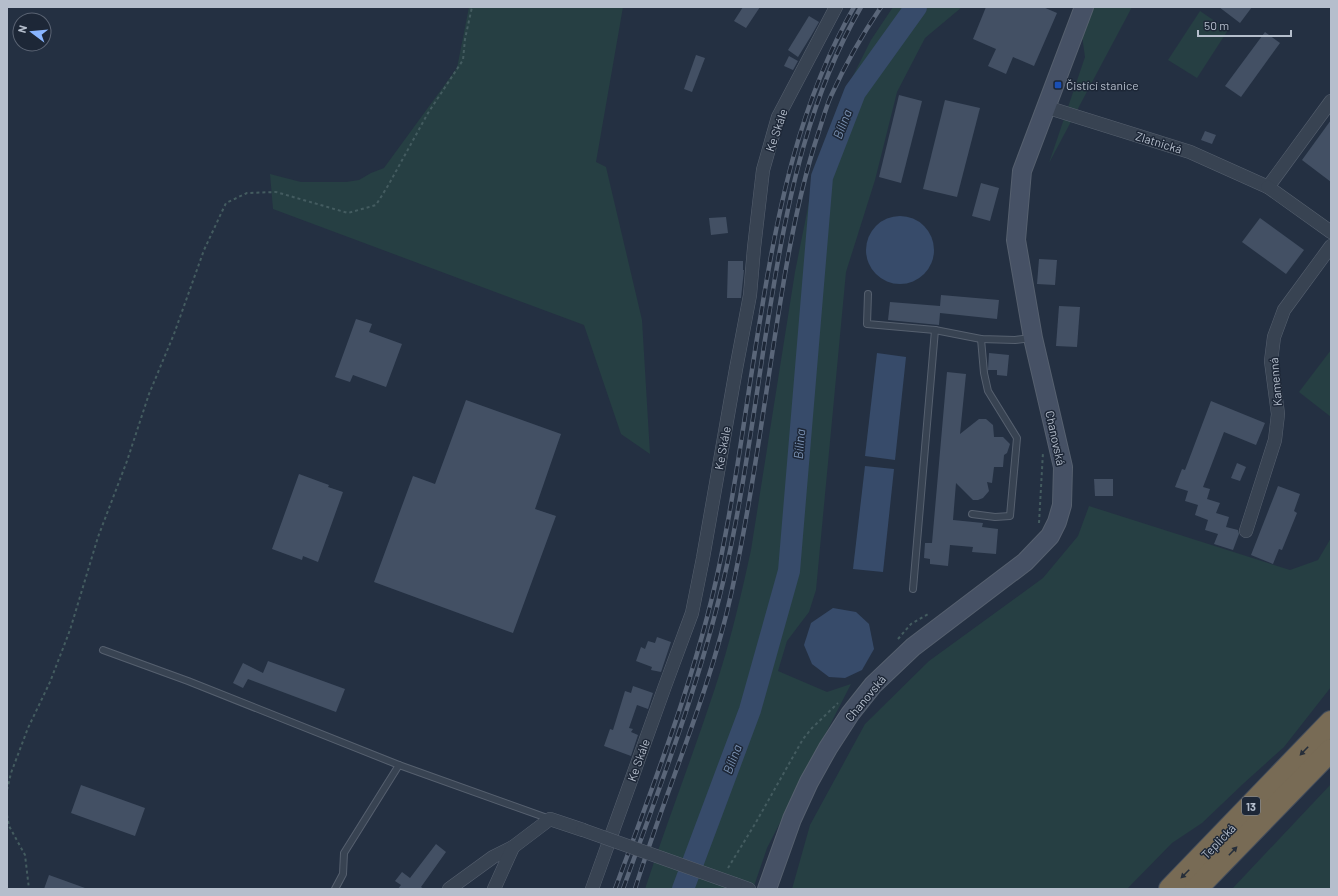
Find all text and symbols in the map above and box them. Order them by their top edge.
north arrow [12,12,52,52]
scale bar [1198,12,1291,38]
text: 50 m [1204,18,1229,32]
text: N [15,24,29,34]
place label: Čistící stanice [1066,78,1139,92]
marker: Čistící stanice [1053,80,1063,90]
street label: Ke Skále [762,107,790,153]
water label: Bílina [829,107,855,141]
street label: Zlatnická [1134,128,1184,156]
street label: Kamenná [1266,357,1284,407]
street label: Chanovská [1043,409,1069,467]
street label: Ke Skále [711,425,733,471]
water label: Bílina [790,428,808,460]
street label: Chanovská [842,672,888,724]
street label: Ke Skále [624,737,652,783]
water label: Bílina [719,742,745,776]
one-way arrow [1299,746,1309,756]
road number: 13 [1242,797,1260,815]
street label: Teplická [1198,821,1238,861]
one-way arrow [1228,846,1238,856]
one-way arrow [1180,869,1190,879]

